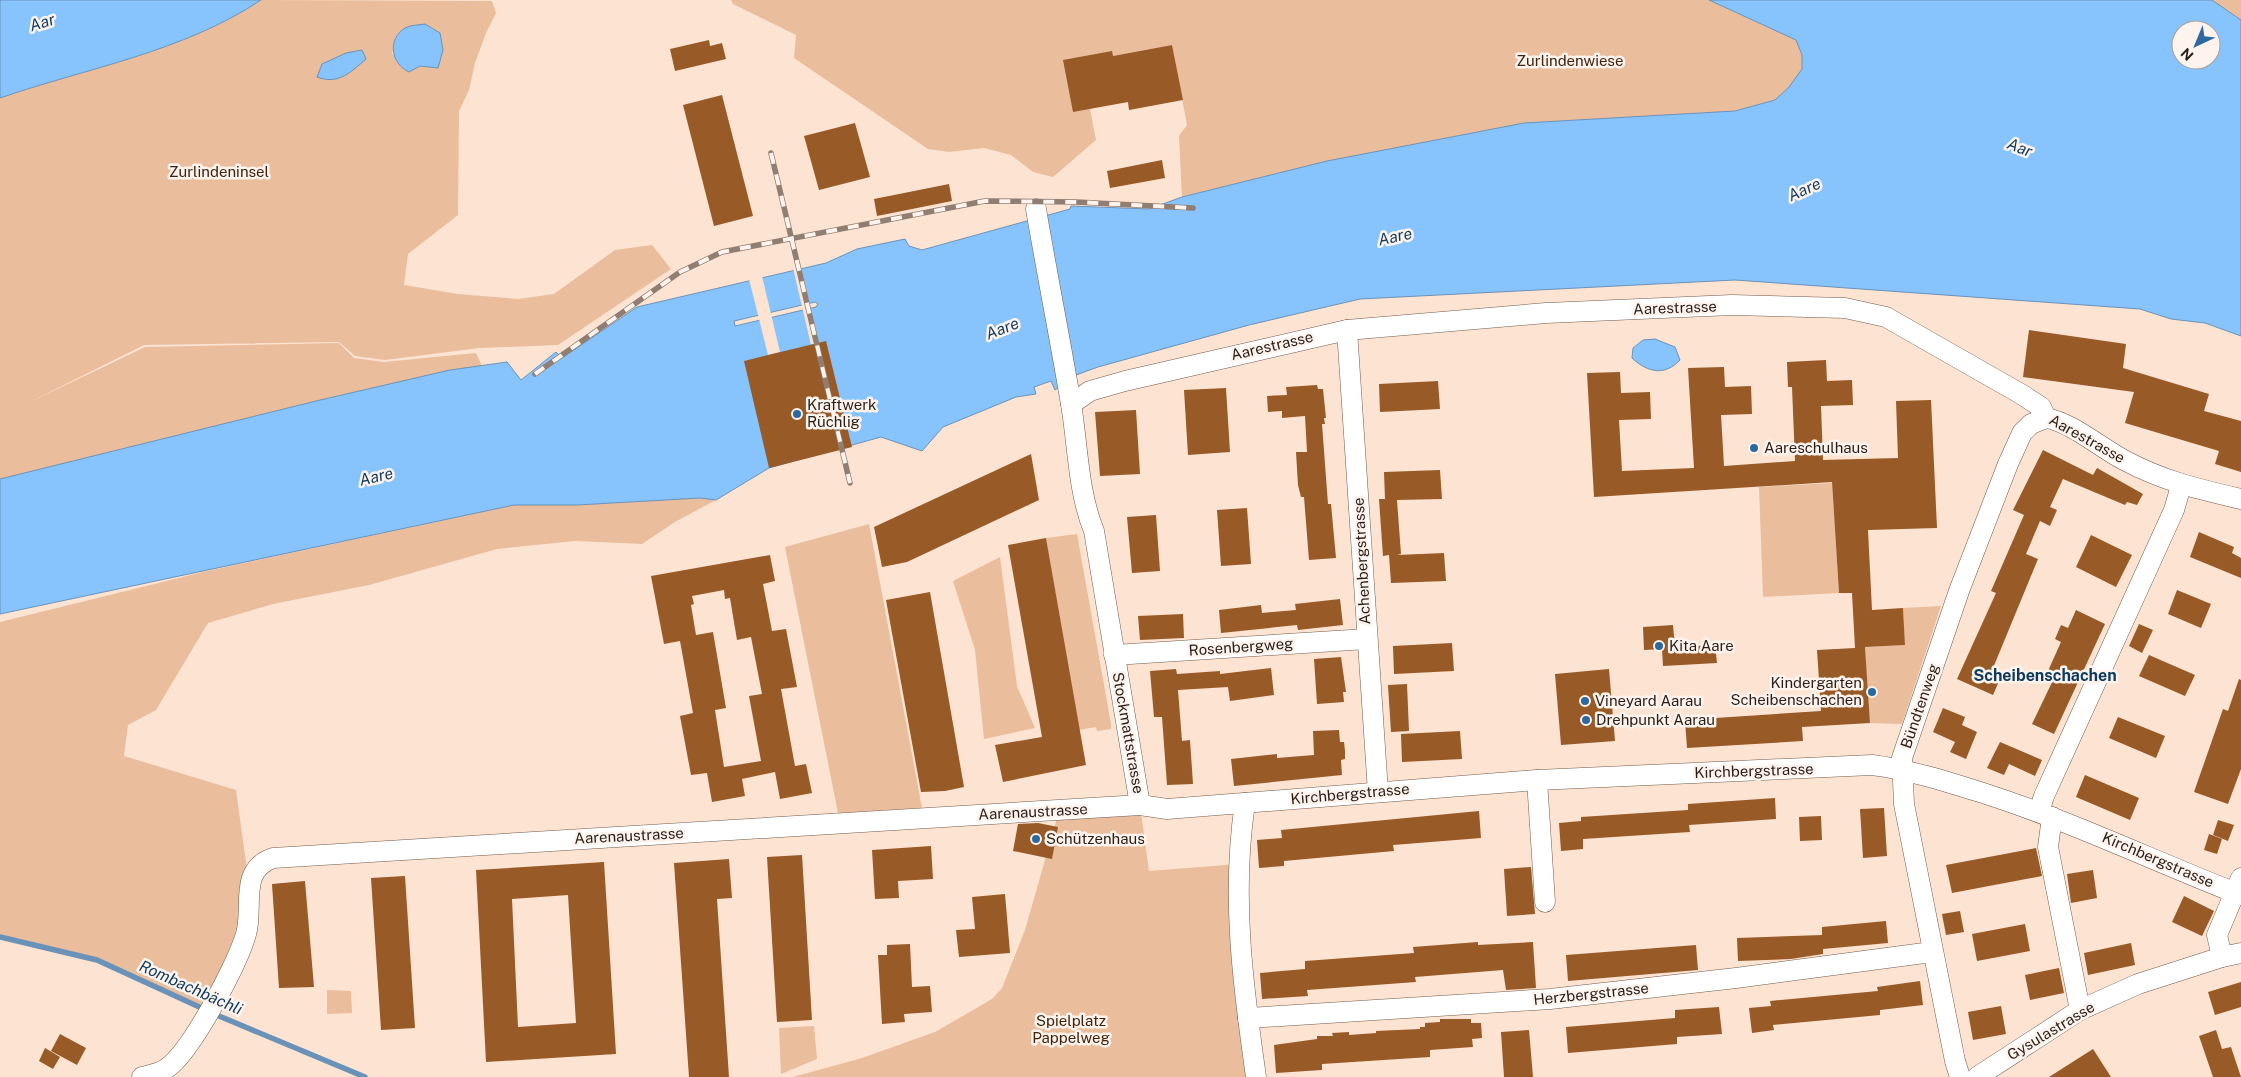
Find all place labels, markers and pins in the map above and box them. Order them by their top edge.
place label: Kraftwerk Rüchlig [807,396,877,430]
marker: Kraftwerk Rüchlig [791,408,803,420]
place label: Aareschulhaus [1764,439,1868,456]
marker: Aareschulhaus [1748,442,1760,454]
place label: Kita Aare [1669,637,1734,654]
marker: Kita Aare [1653,640,1665,652]
place label: Kindergarten Scheibenschachen [1731,674,1862,708]
marker: Kindergarten Scheibenschachen [1866,686,1878,698]
place label: Vineyard Aarau [1595,692,1702,709]
marker: Vineyard Aarau [1579,695,1591,707]
place label: Drehpunkt Aarau [1596,711,1715,728]
marker: Drehpunkt Aarau [1580,714,1592,726]
place label: Schützenhaus [1046,830,1145,847]
marker: Schützenhaus [1030,833,1042,845]

